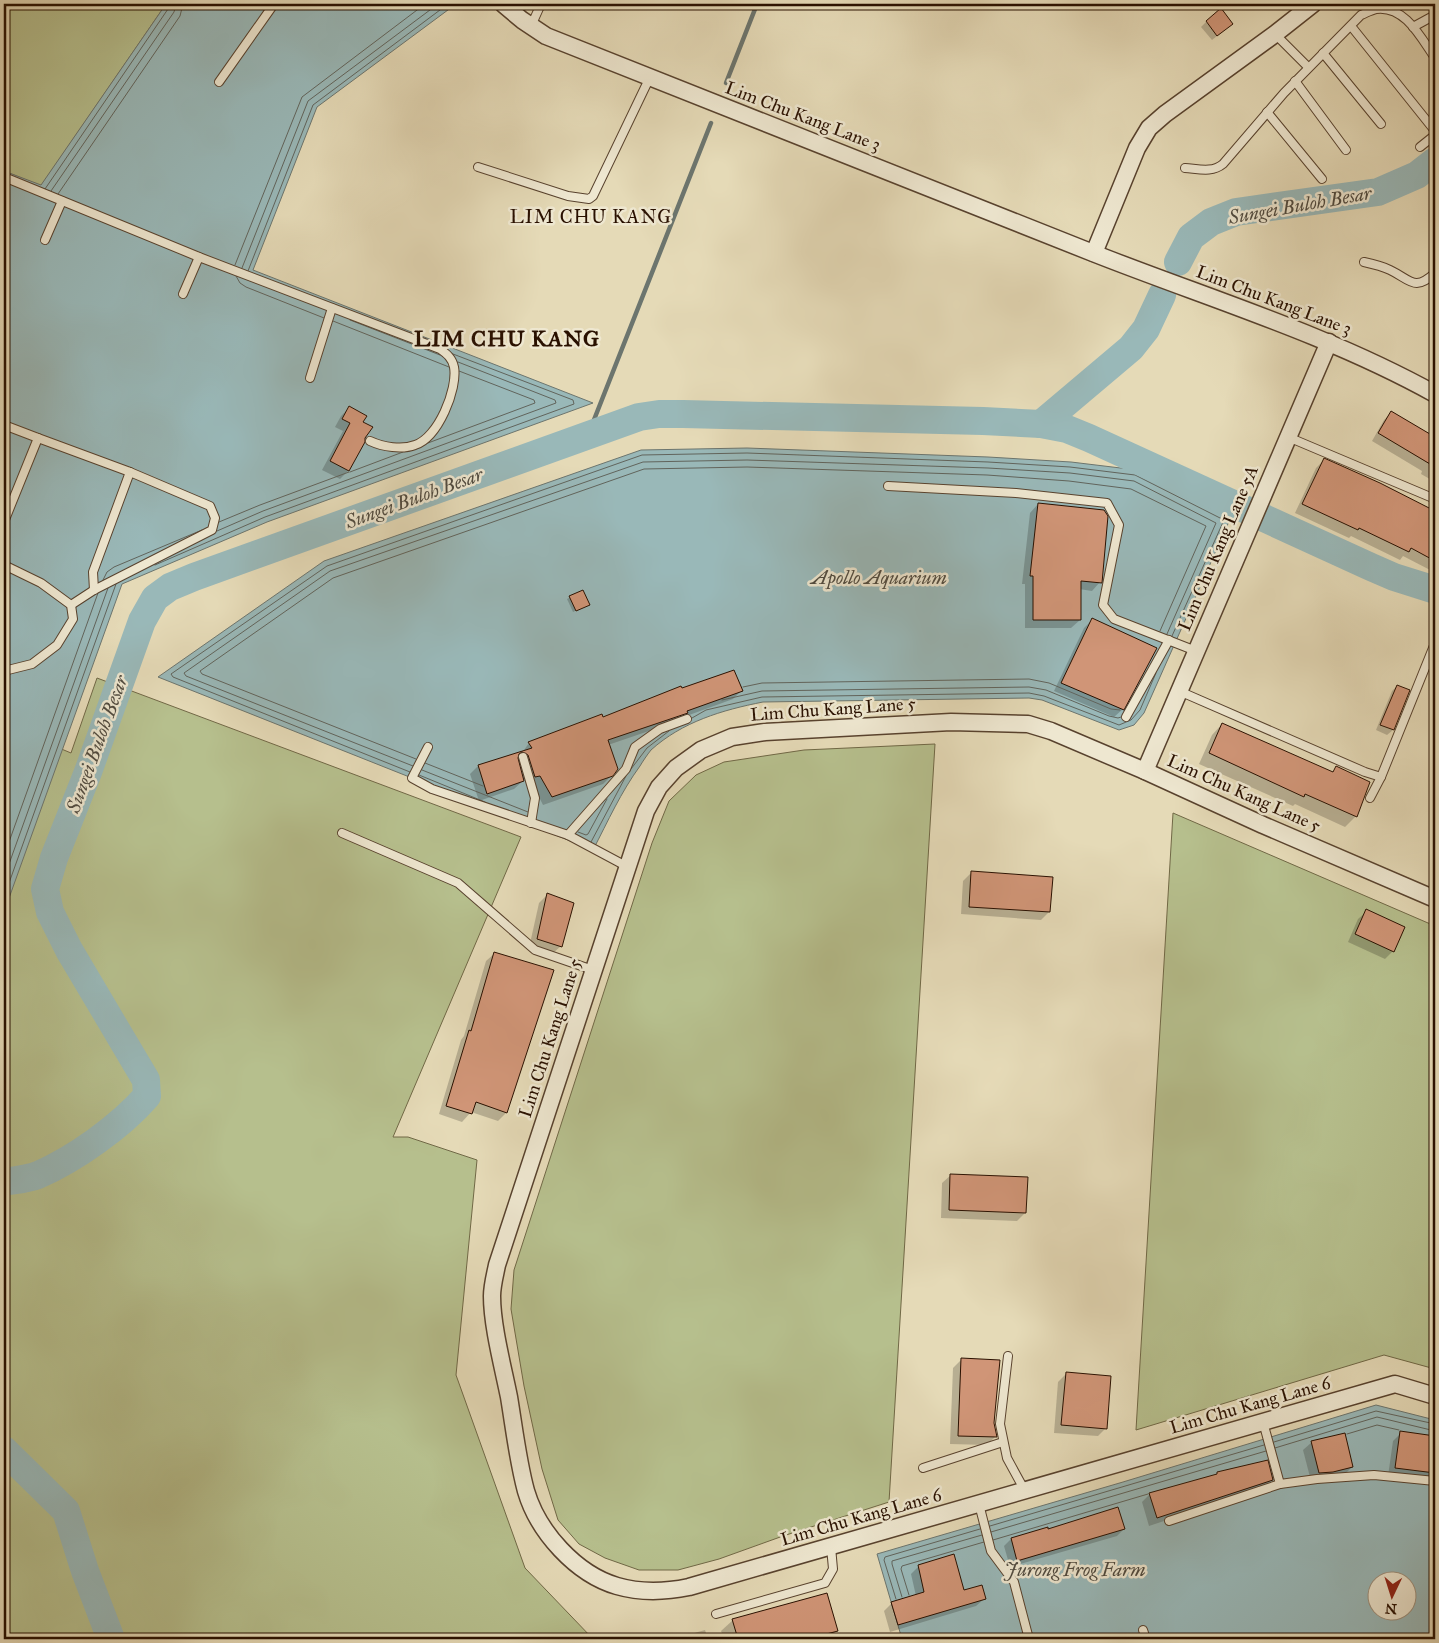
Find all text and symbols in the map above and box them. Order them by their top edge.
street label: Lim Chu Kang Lane 3 [722,76,884,157]
water label: Sungei Buloh Besar [1226,181,1374,229]
district label: LIM CHU KANG [510,205,672,228]
street label: Lim Chu Kang Lane 3 [1193,260,1355,341]
district label: LIM CHU KANG [414,325,600,352]
water label: Sungei Buloh Besar [341,462,487,534]
street label: Lim Chu Kang Lane 5A [1173,462,1264,635]
water label: Apollo Aquarium [809,566,947,590]
water label: Sungei Buloh Besar [61,671,133,817]
street label: Lim Chu Kang Lane 5 [750,692,917,727]
street label: Lim Chu Kang Lane 5 [1163,749,1325,838]
street label: Lim Chu Kang Lane 5 [514,955,587,1120]
street label: Lim Chu Kang Lane 6 [1167,1371,1334,1439]
street label: Lim Chu Kang Lane 6 [778,1483,945,1551]
water label: Jurong Frog Farm [1004,1558,1145,1581]
north arrow [1366,1570,1416,1620]
text: N [1384,1600,1398,1617]

